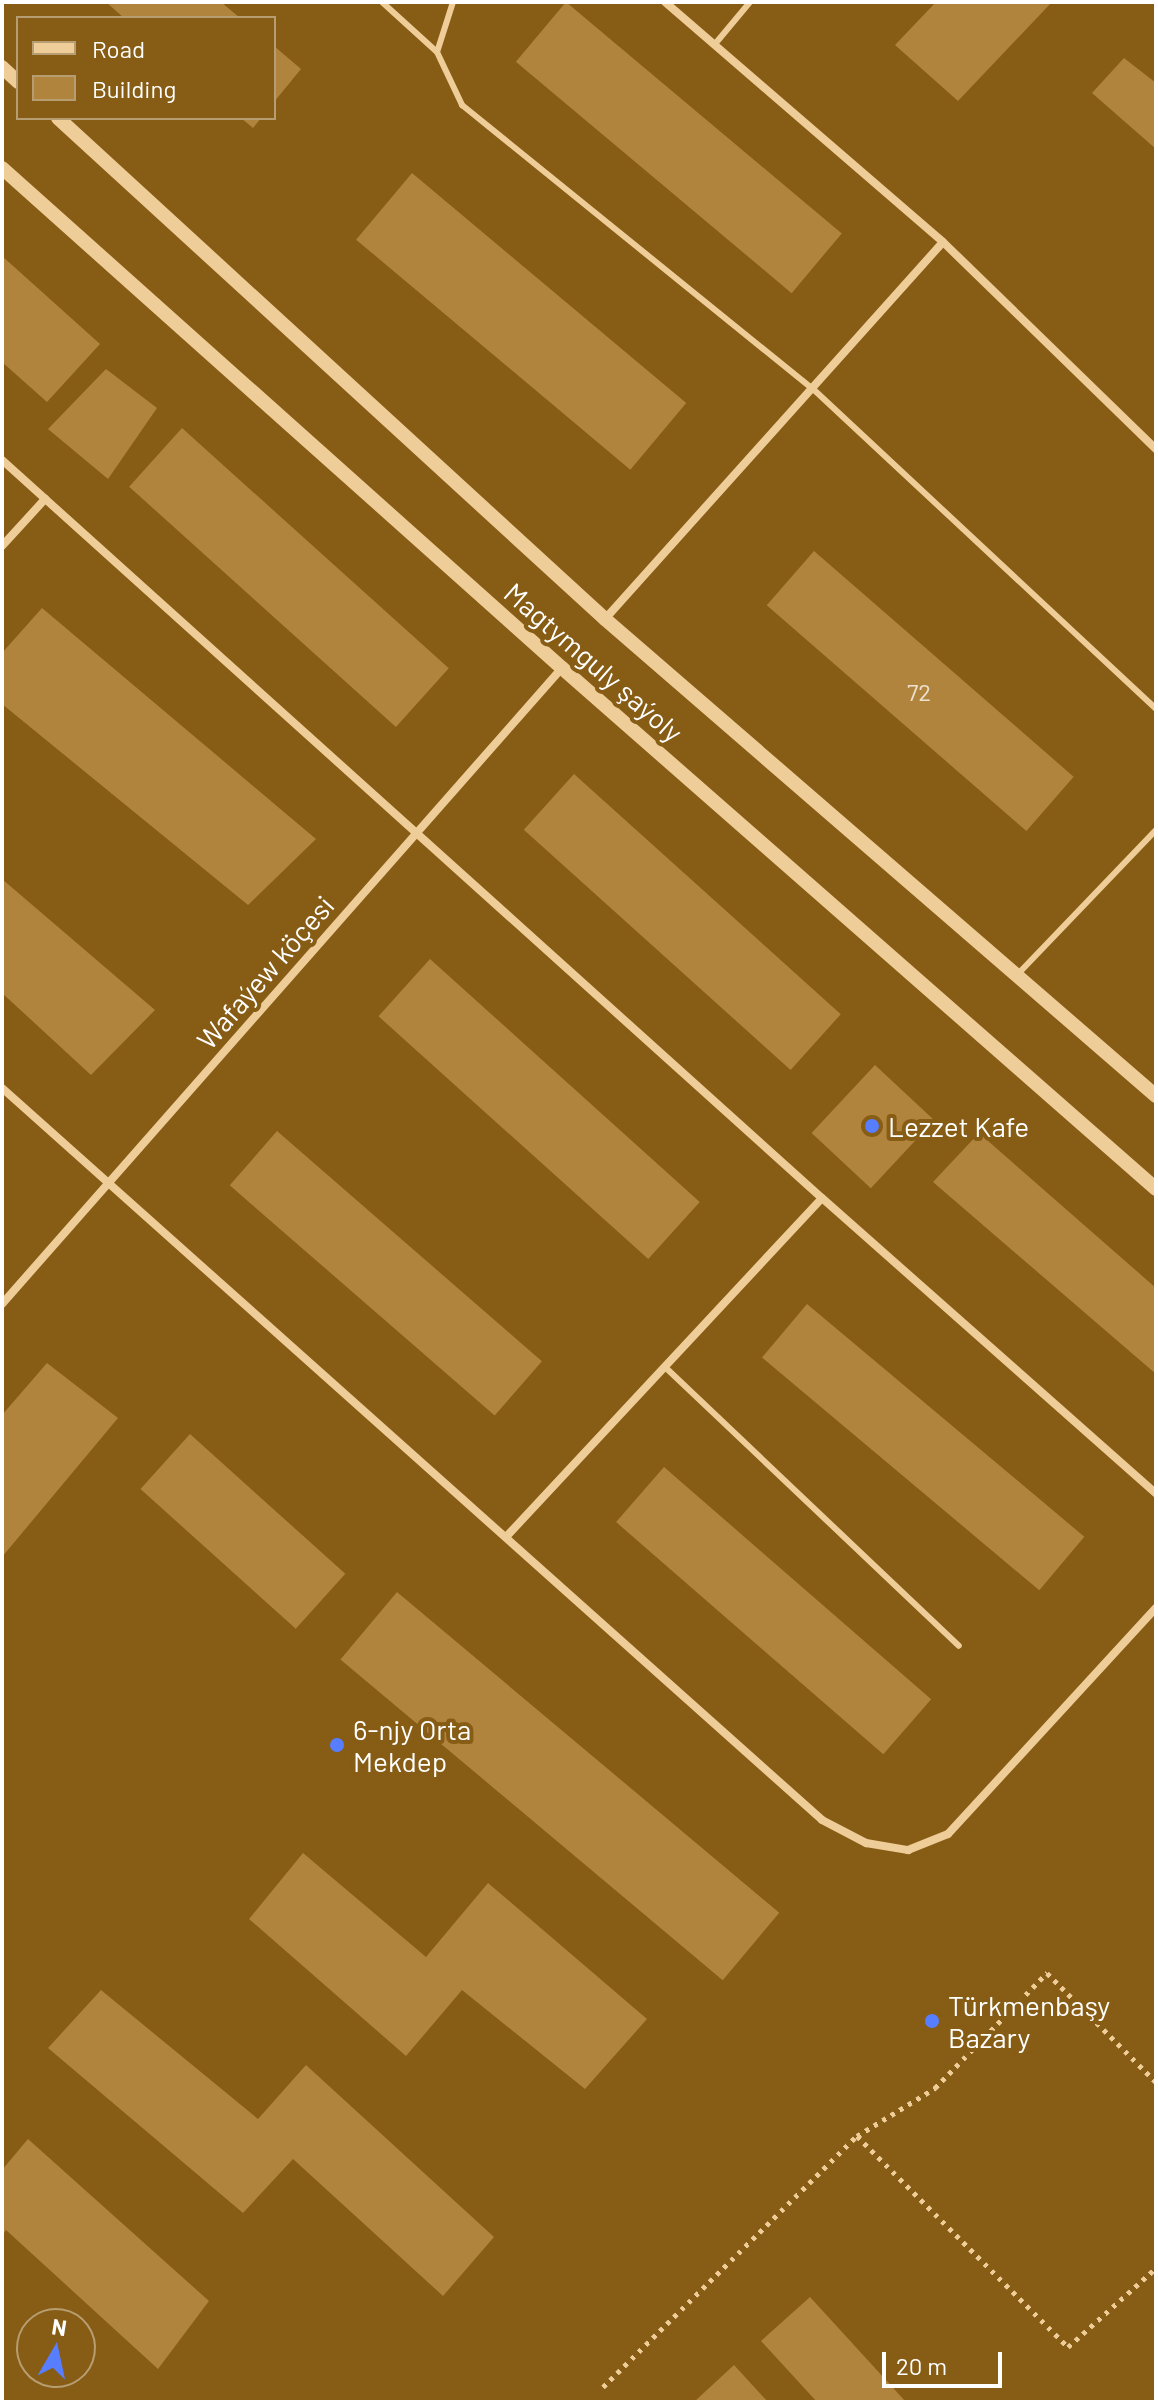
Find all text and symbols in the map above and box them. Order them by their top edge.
legend [16,16,276,120]
text: Road [92,34,145,63]
text: Building [92,74,176,103]
street label: Magtymguly şaýoly [498,575,690,749]
house number: 72 [907,678,931,706]
street label: Wafaýew köçesi [189,888,341,1056]
place label: Lezzet Kafe [888,1109,1029,1143]
marker: Lezzet Kafe [863,1117,881,1135]
place label: 6-njy Orta Mekdep [353,1712,471,1778]
marker: 6-njy Orta Mekdep [328,1736,346,1754]
place label: Türkmenbaşy Bazary [948,1988,1110,2054]
marker: Türkmenbaşy Bazary [923,2012,941,2030]
north arrow [16,2308,96,2388]
text: N [50,2312,69,2340]
scale bar [886,2336,1006,2386]
text: 20 m [896,2351,947,2380]

